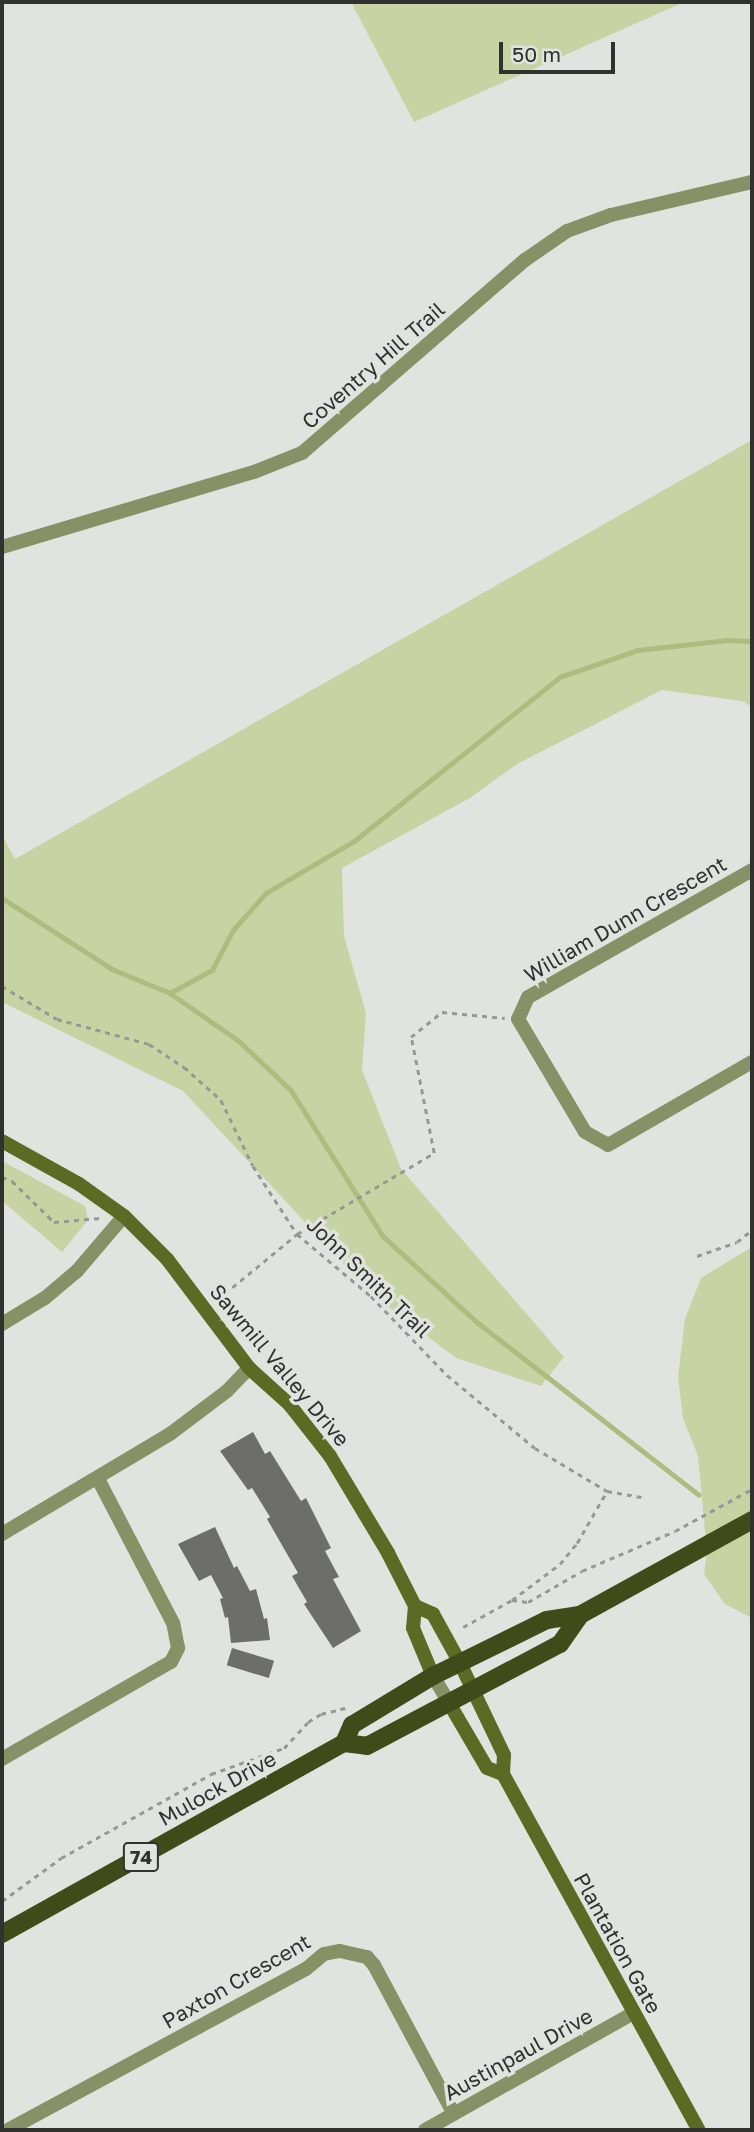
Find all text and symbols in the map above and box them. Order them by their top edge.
scale bar [502,28,618,72]
text: 50 m [512,41,561,67]
street label: Coventry Hill Trail [297,296,449,434]
street label: William Dunn Crescent [519,851,731,987]
street label: John Smith Trail [302,1211,436,1343]
street label: Sawmill Valley Drive [205,1279,355,1451]
street label: Mulock Drive [154,1745,280,1831]
road number: 74 [122,1842,160,1872]
street label: Plantation Gate [569,1868,667,2018]
street label: Paxton Crescent [157,1928,315,2034]
street label: Austinpaul Drive [439,2003,597,2105]

